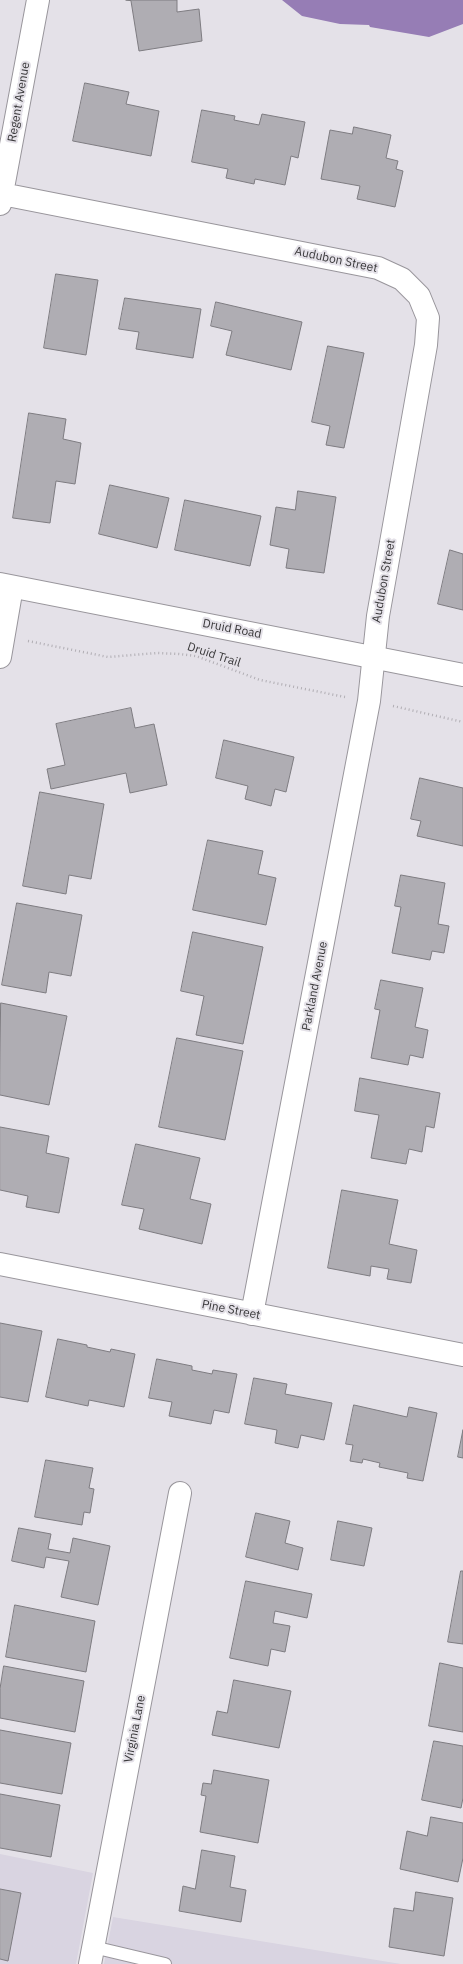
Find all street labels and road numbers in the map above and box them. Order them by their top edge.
street label: Regent Avenue [5,61,33,143]
street label: Audubon Street [293,244,379,276]
street label: Audubon Street [370,538,398,624]
street label: Druid Road [201,616,263,642]
street label: Druid Trail [185,640,243,670]
street label: Parkland Avenue [299,940,331,1032]
street label: Pine Street [200,1297,262,1323]
street label: Virginia Lane [121,1694,149,1764]

